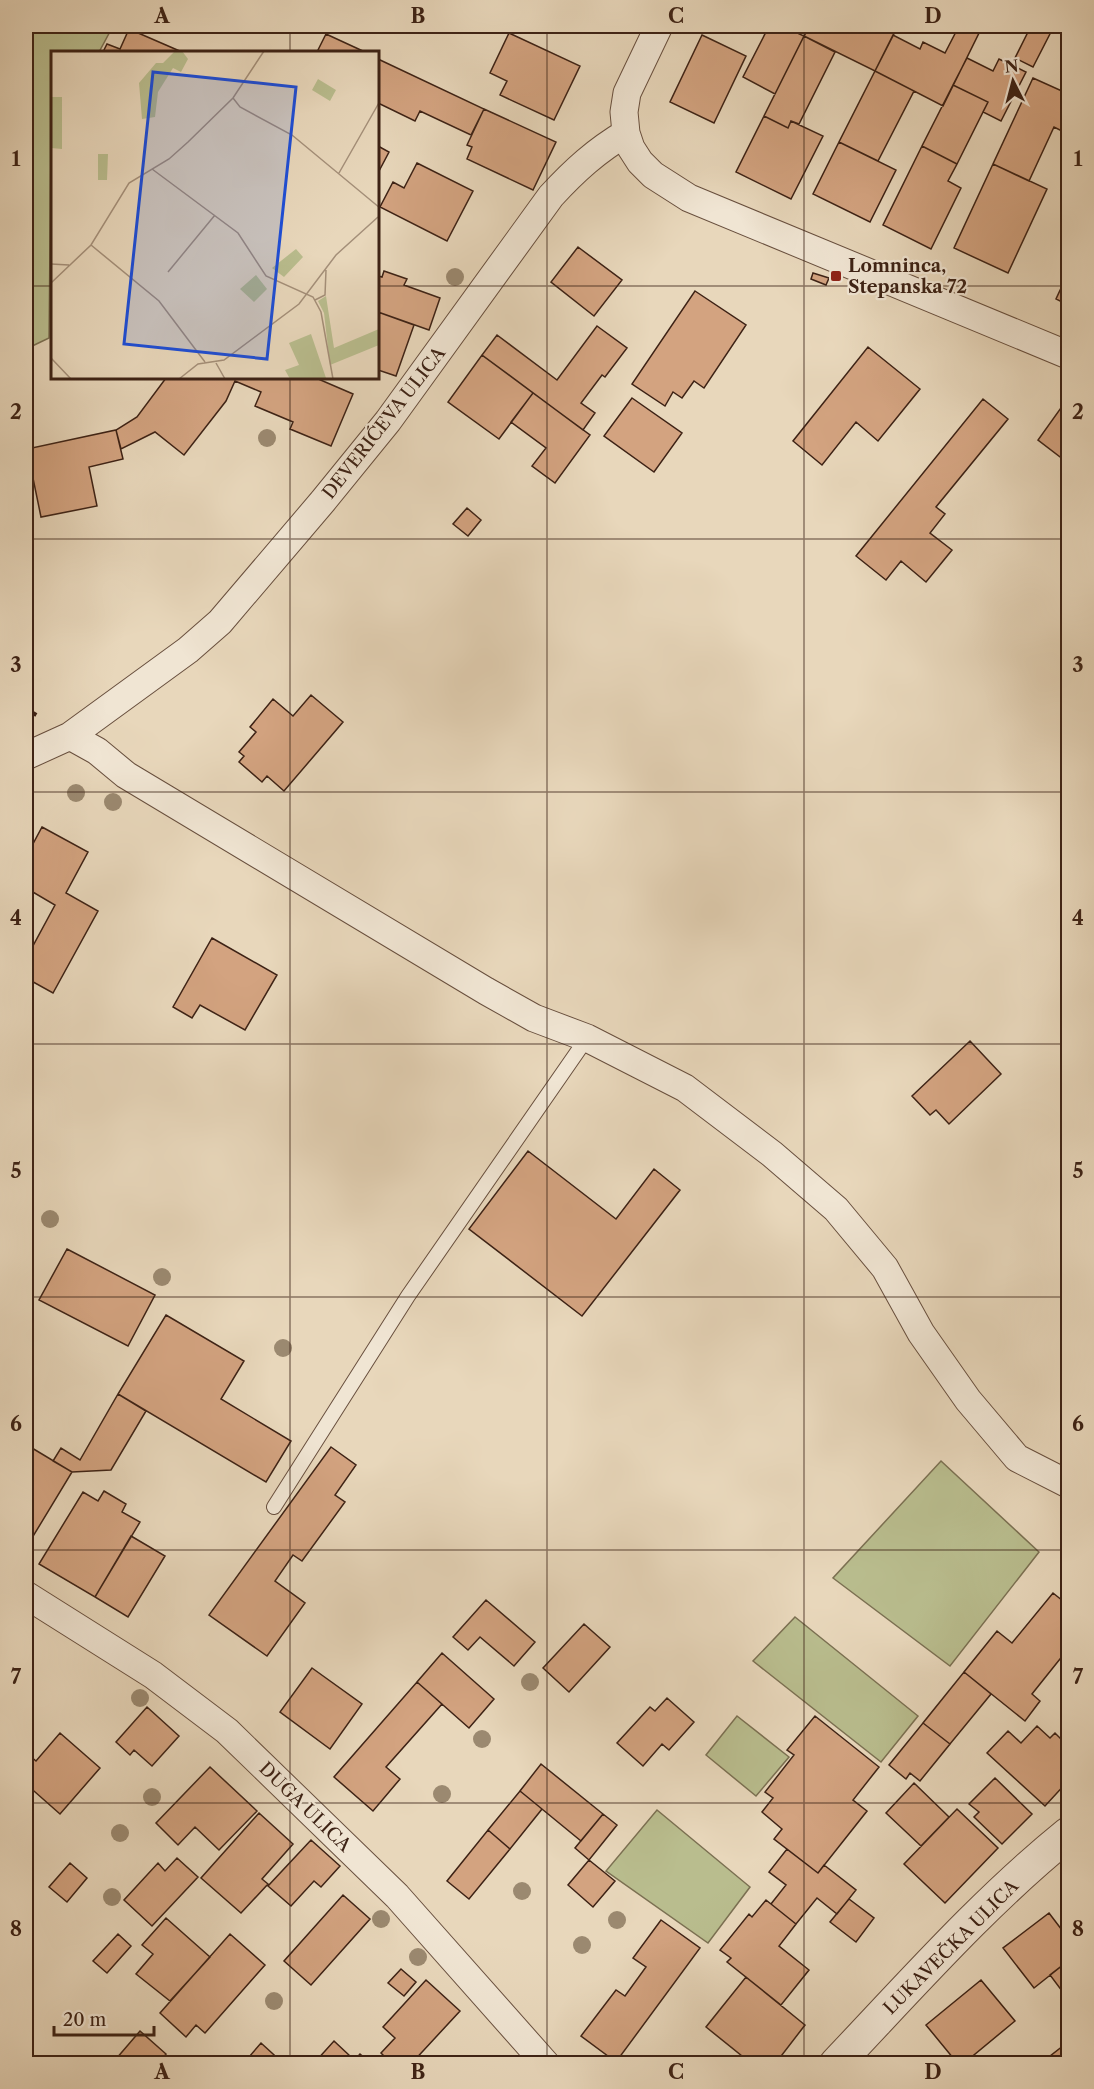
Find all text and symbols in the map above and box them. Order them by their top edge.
text: A [153,4,170,28]
text: B [411,4,426,28]
text: C [668,4,684,28]
text: D [924,4,942,28]
inset map [51,51,380,380]
north arrow [983,51,1043,111]
text: N [1003,55,1019,77]
text: 1 [12,147,21,171]
text: 1 [1074,147,1083,171]
place label: Lomninca, Stepanska 72 [848,255,967,298]
marker: Lomninca, Stepanska 72 [829,269,843,283]
street label: DEVERIĆEVA ULICA [317,341,451,503]
text: 2 [10,400,22,424]
text: 2 [1072,400,1084,424]
text: 3 [10,653,22,677]
text: 3 [1072,653,1084,677]
text: 4 [10,906,22,930]
text: 4 [1072,906,1084,930]
text: 5 [10,1159,22,1183]
text: 5 [1072,1159,1084,1183]
text: 6 [10,1412,22,1436]
text: 6 [1072,1412,1084,1436]
text: 7 [11,1665,22,1689]
text: 7 [1073,1665,1084,1689]
street label: DUGA ULICA [254,1758,356,1857]
street label: LUKAVEČKA ULICA [878,1873,1023,2019]
text: 8 [10,1917,22,1941]
text: 8 [1072,1917,1084,1941]
scale bar [54,1999,154,2037]
text: 20 m [63,2009,107,2031]
text: A [153,2060,170,2084]
text: B [411,2060,426,2084]
text: C [668,2060,684,2084]
text: D [924,2060,942,2084]

